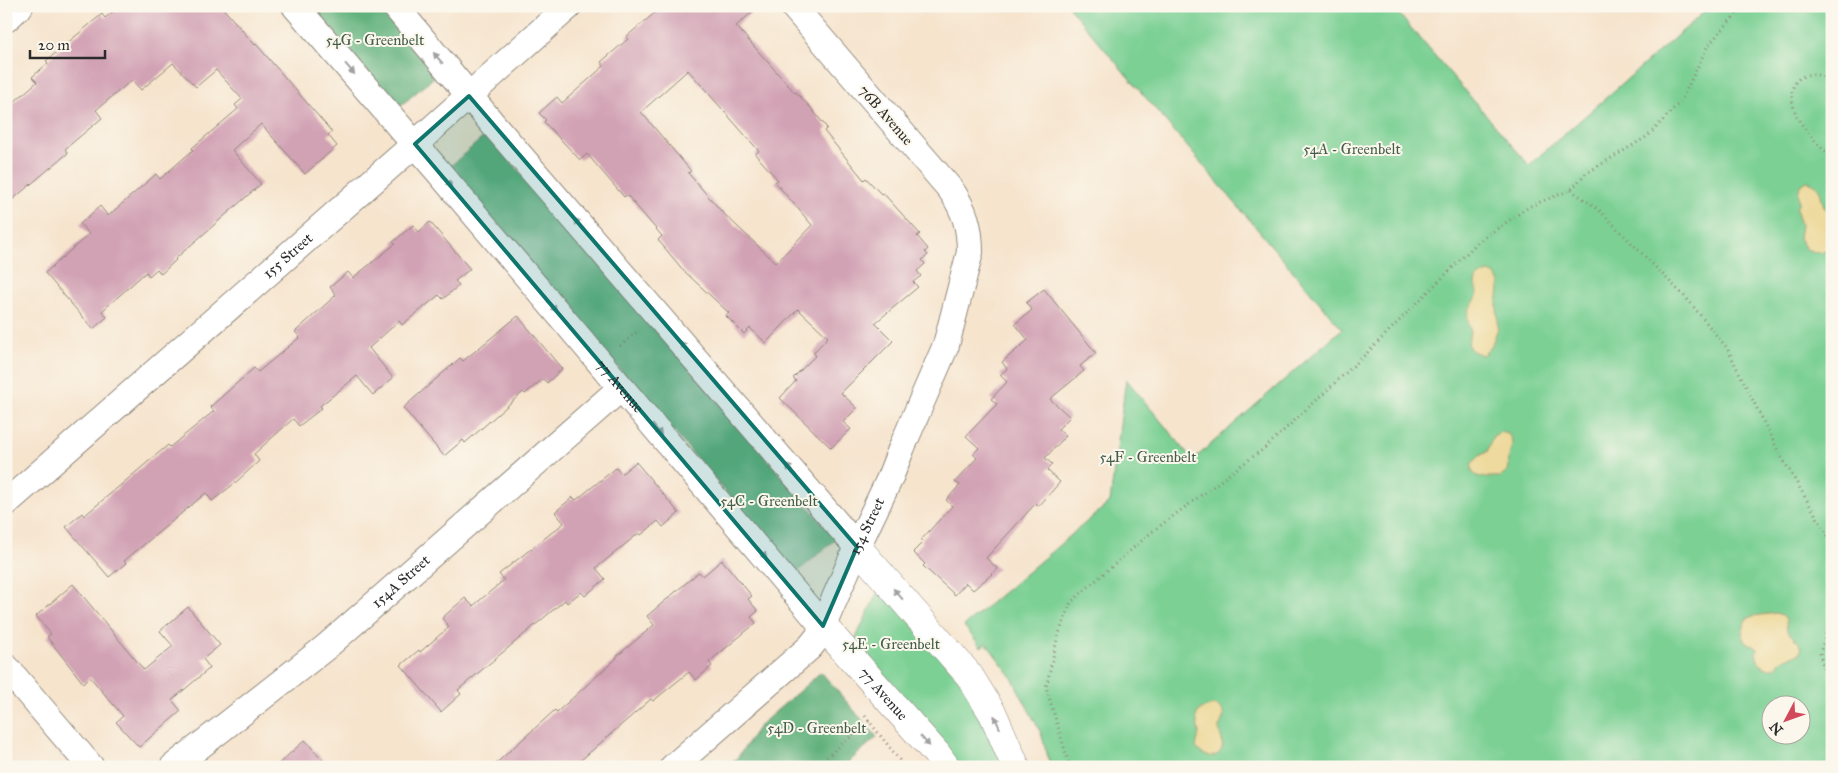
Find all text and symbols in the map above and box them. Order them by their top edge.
scale bar [30,28,105,60]
park label: 54G - Greenbelt [326,31,425,49]
text: 20 m [38,36,70,54]
one-way arrow [433,52,444,64]
one-way arrow [344,63,355,76]
street label: 76B Avenue [855,81,917,149]
park label: 54A - Greenbelt [1303,140,1401,158]
one-way arrow [441,175,452,188]
one-way arrow [574,218,585,230]
street label: 155 Street [259,229,317,282]
one-way arrow [546,299,557,312]
one-way arrow [680,341,691,354]
street label: 77 Avenue [592,356,648,416]
one-way arrow [651,423,662,436]
park label: 54F - Greenbelt [1099,448,1197,466]
one-way arrow [786,464,797,477]
park label: 54C - Greenbelt [720,492,819,510]
street label: 154 Street [846,494,889,558]
one-way arrow [756,547,767,560]
street label: 154A Street [368,551,434,612]
one-way arrow [892,588,904,600]
park label: 54E - Greenbelt [842,635,941,653]
street label: 77 Avenue [855,664,912,724]
north arrow [1760,696,1810,746]
one-way arrow [993,715,1001,729]
text: N [1766,718,1787,738]
park label: 54D - Greenbelt [767,719,867,737]
one-way arrow [919,734,931,746]

